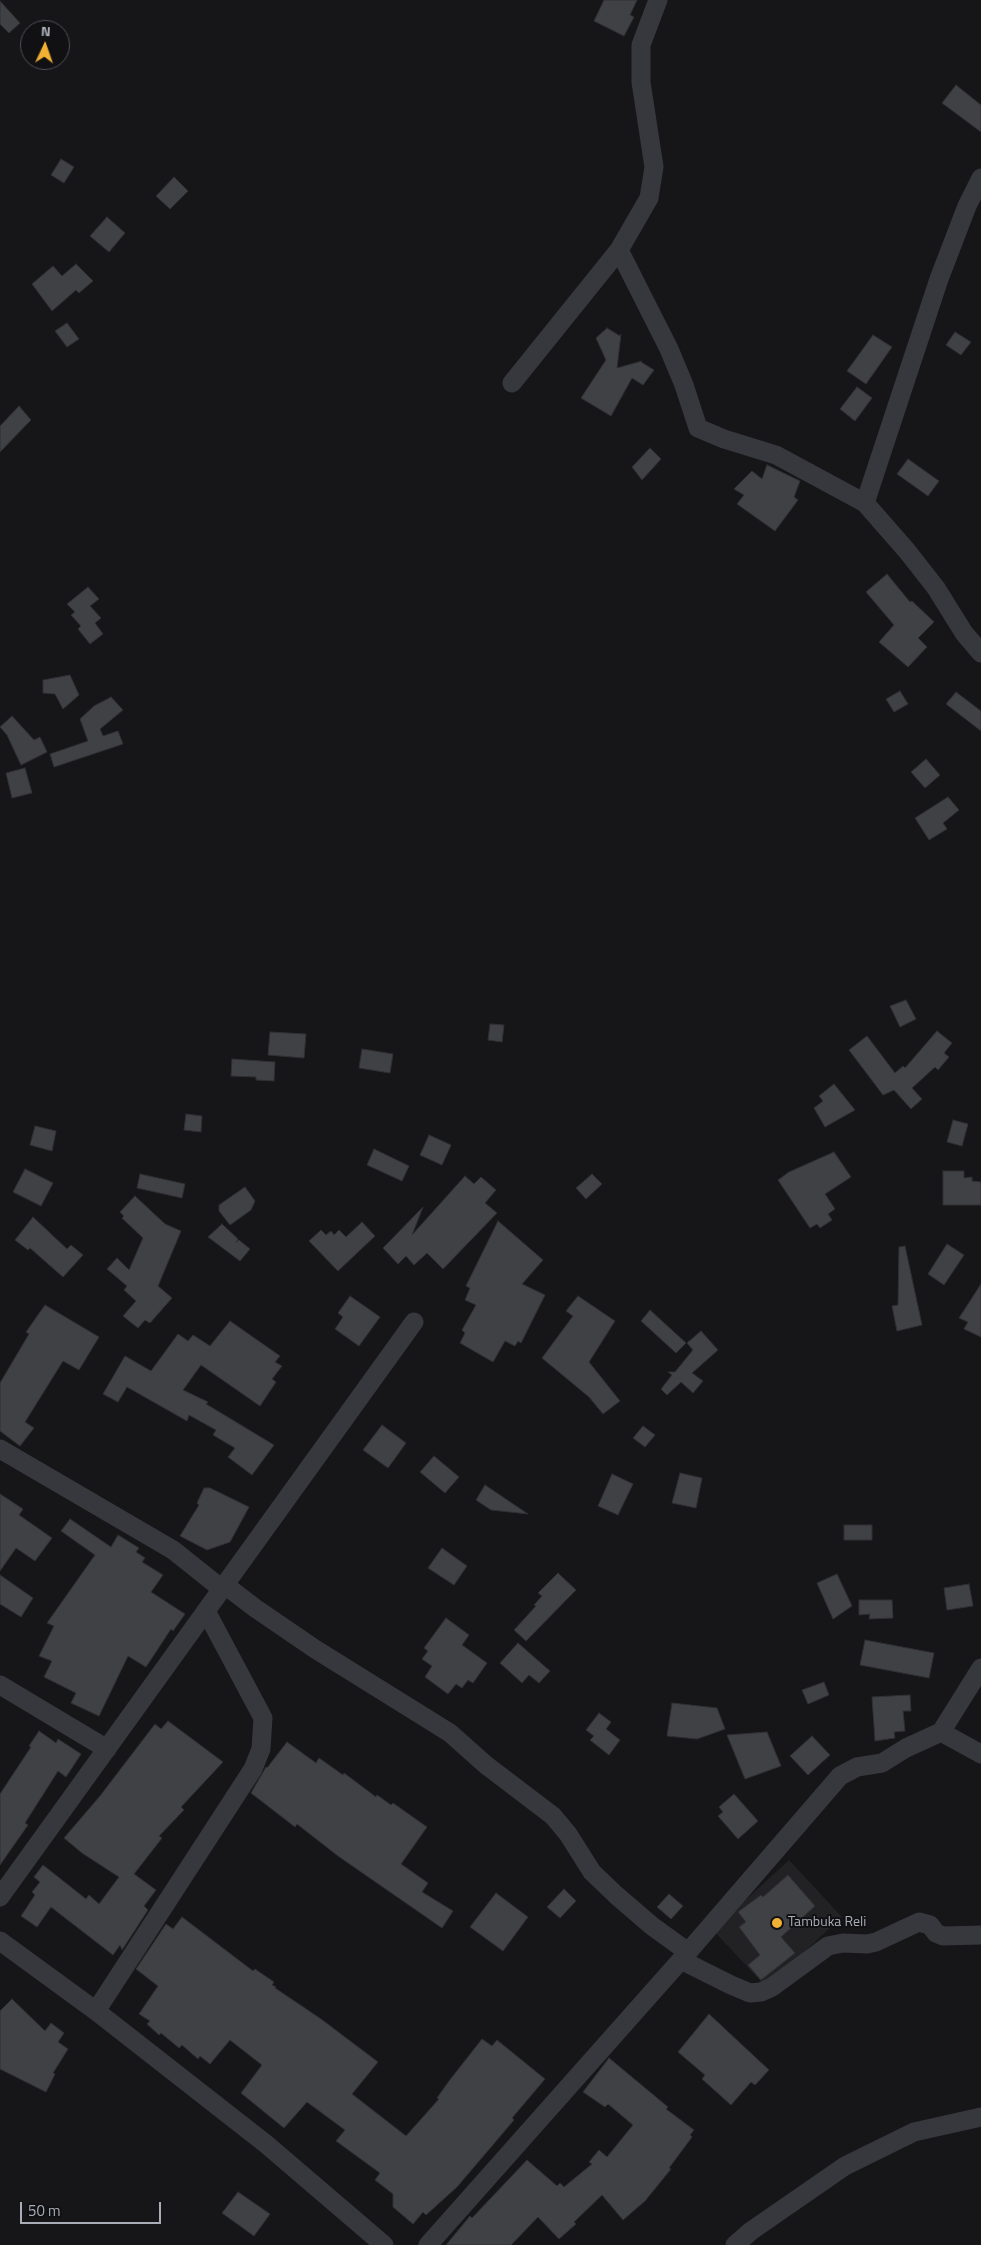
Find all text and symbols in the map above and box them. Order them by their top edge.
north arrow [20,20,70,70]
text: N [40,20,51,41]
place label: Tambuka Reli [788,1915,866,1931]
marker: Tambuka Reli [770,1916,784,1930]
scale bar [22,2192,164,2224]
text: 50 m [28,2199,61,2222]

